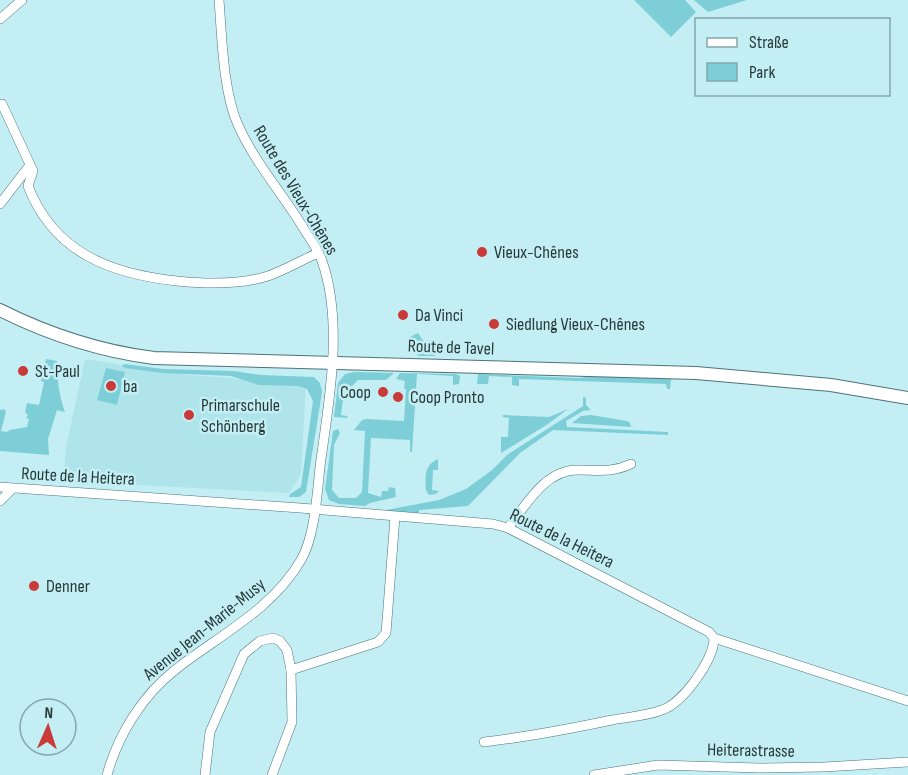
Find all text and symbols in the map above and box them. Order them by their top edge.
legend [695,18,890,96]
text: Straße [749,32,789,53]
text: Park [749,62,775,83]
street label: Route des Vieux-Chênes [249,122,342,259]
place label: Vieux-Chênes [494,242,579,263]
marker: Vieux-Chênes [475,245,489,259]
place label: Da Vinci [415,305,463,326]
marker: Da Vinci [396,308,410,322]
place label: Siedlung Vieux-Chênes [506,314,645,335]
marker: Siedlung Vieux-Chênes [487,317,501,331]
street label: Route de Tavel [407,335,495,360]
place label: St-Paul [35,361,80,382]
marker: St-Paul [16,364,30,378]
place label: ba [123,376,137,397]
marker: ba [104,379,118,393]
place label: Coop [340,382,371,403]
marker: Coop [376,385,390,399]
place label: Coop Pronto [410,387,484,408]
marker: Coop Pronto [391,390,405,404]
place label: Primarschule Schönberg [201,395,280,437]
marker: Primarschule Schönberg [182,408,196,422]
street label: Route de la Heitera [21,463,135,490]
street label: Route de la Heitera [506,504,617,573]
street label: Avenue Jean-Marie-Musy [138,574,269,686]
place label: Denner [46,576,90,597]
marker: Denner [27,579,41,593]
north arrow [18,697,78,757]
text: N [44,704,53,723]
street label: Heiterastrasse [707,739,795,762]

